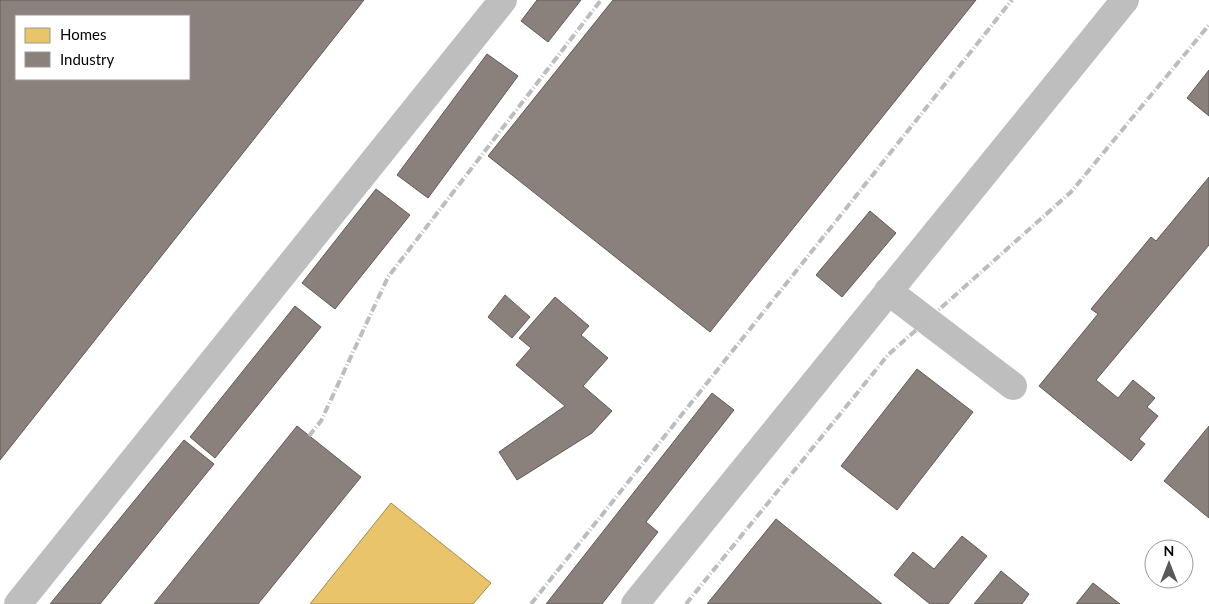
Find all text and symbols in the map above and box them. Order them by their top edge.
legend [15,15,190,80]
text: Homes [60,25,106,43]
text: Industry [60,50,115,68]
north arrow [1144,539,1194,589]
text: N [1164,542,1174,559]

